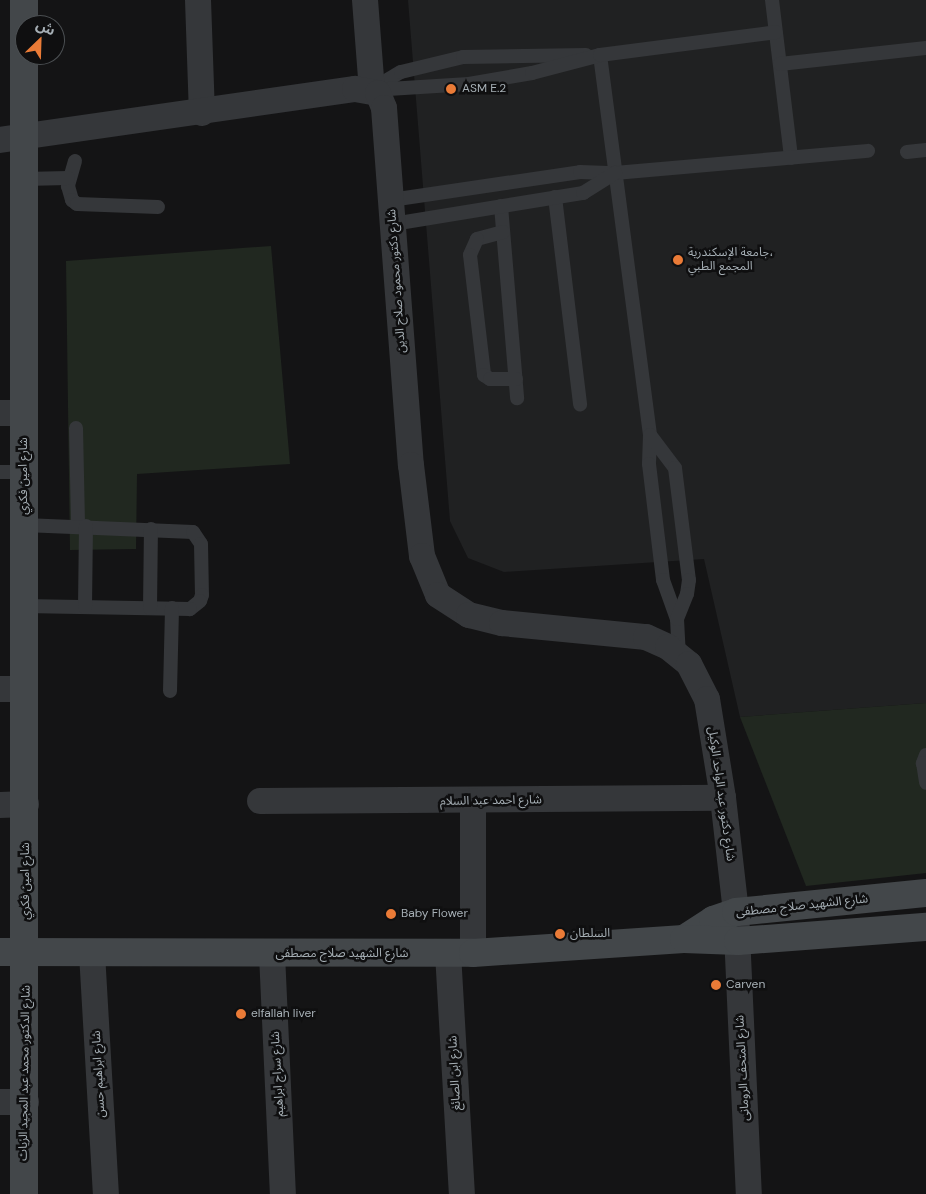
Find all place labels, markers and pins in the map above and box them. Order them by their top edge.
marker: ASM E.2 [444,82,458,96]
place label: ASM E.2 [462,82,506,96]
place label: جامعة الإسكندرية، المجمع الطبي [688,246,773,274]
marker: جامعة الإسكندرية، المجمع الطبي [672,254,684,266]
place label: Baby Flower [401,907,468,921]
marker: Baby Flower [385,908,397,920]
place label: السلطان [570,927,610,941]
marker: السلطان [554,928,566,940]
place label: Carven [726,978,765,992]
marker: Carven [710,979,722,991]
place label: elfallah liver [251,1007,316,1021]
marker: elfallah liver [235,1008,247,1020]

